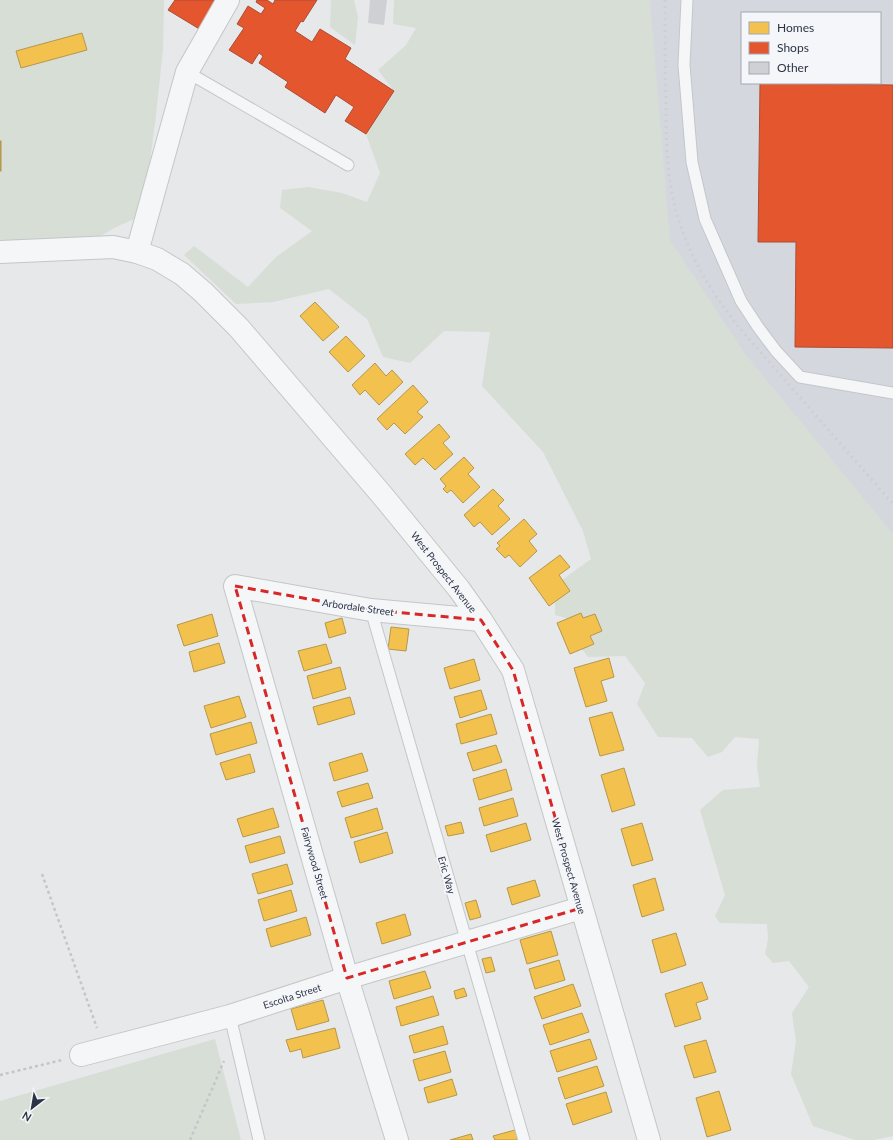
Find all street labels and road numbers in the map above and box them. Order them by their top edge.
street label: West Prospect Avenue [409,529,479,615]
street label: Arbordale Street [321,596,395,618]
street label: West Prospect Avenue [550,817,588,915]
street label: Fairywood Street [299,825,331,901]
street label: Eric Way [436,855,458,896]
street label: Escolta Street [262,981,323,1011]

